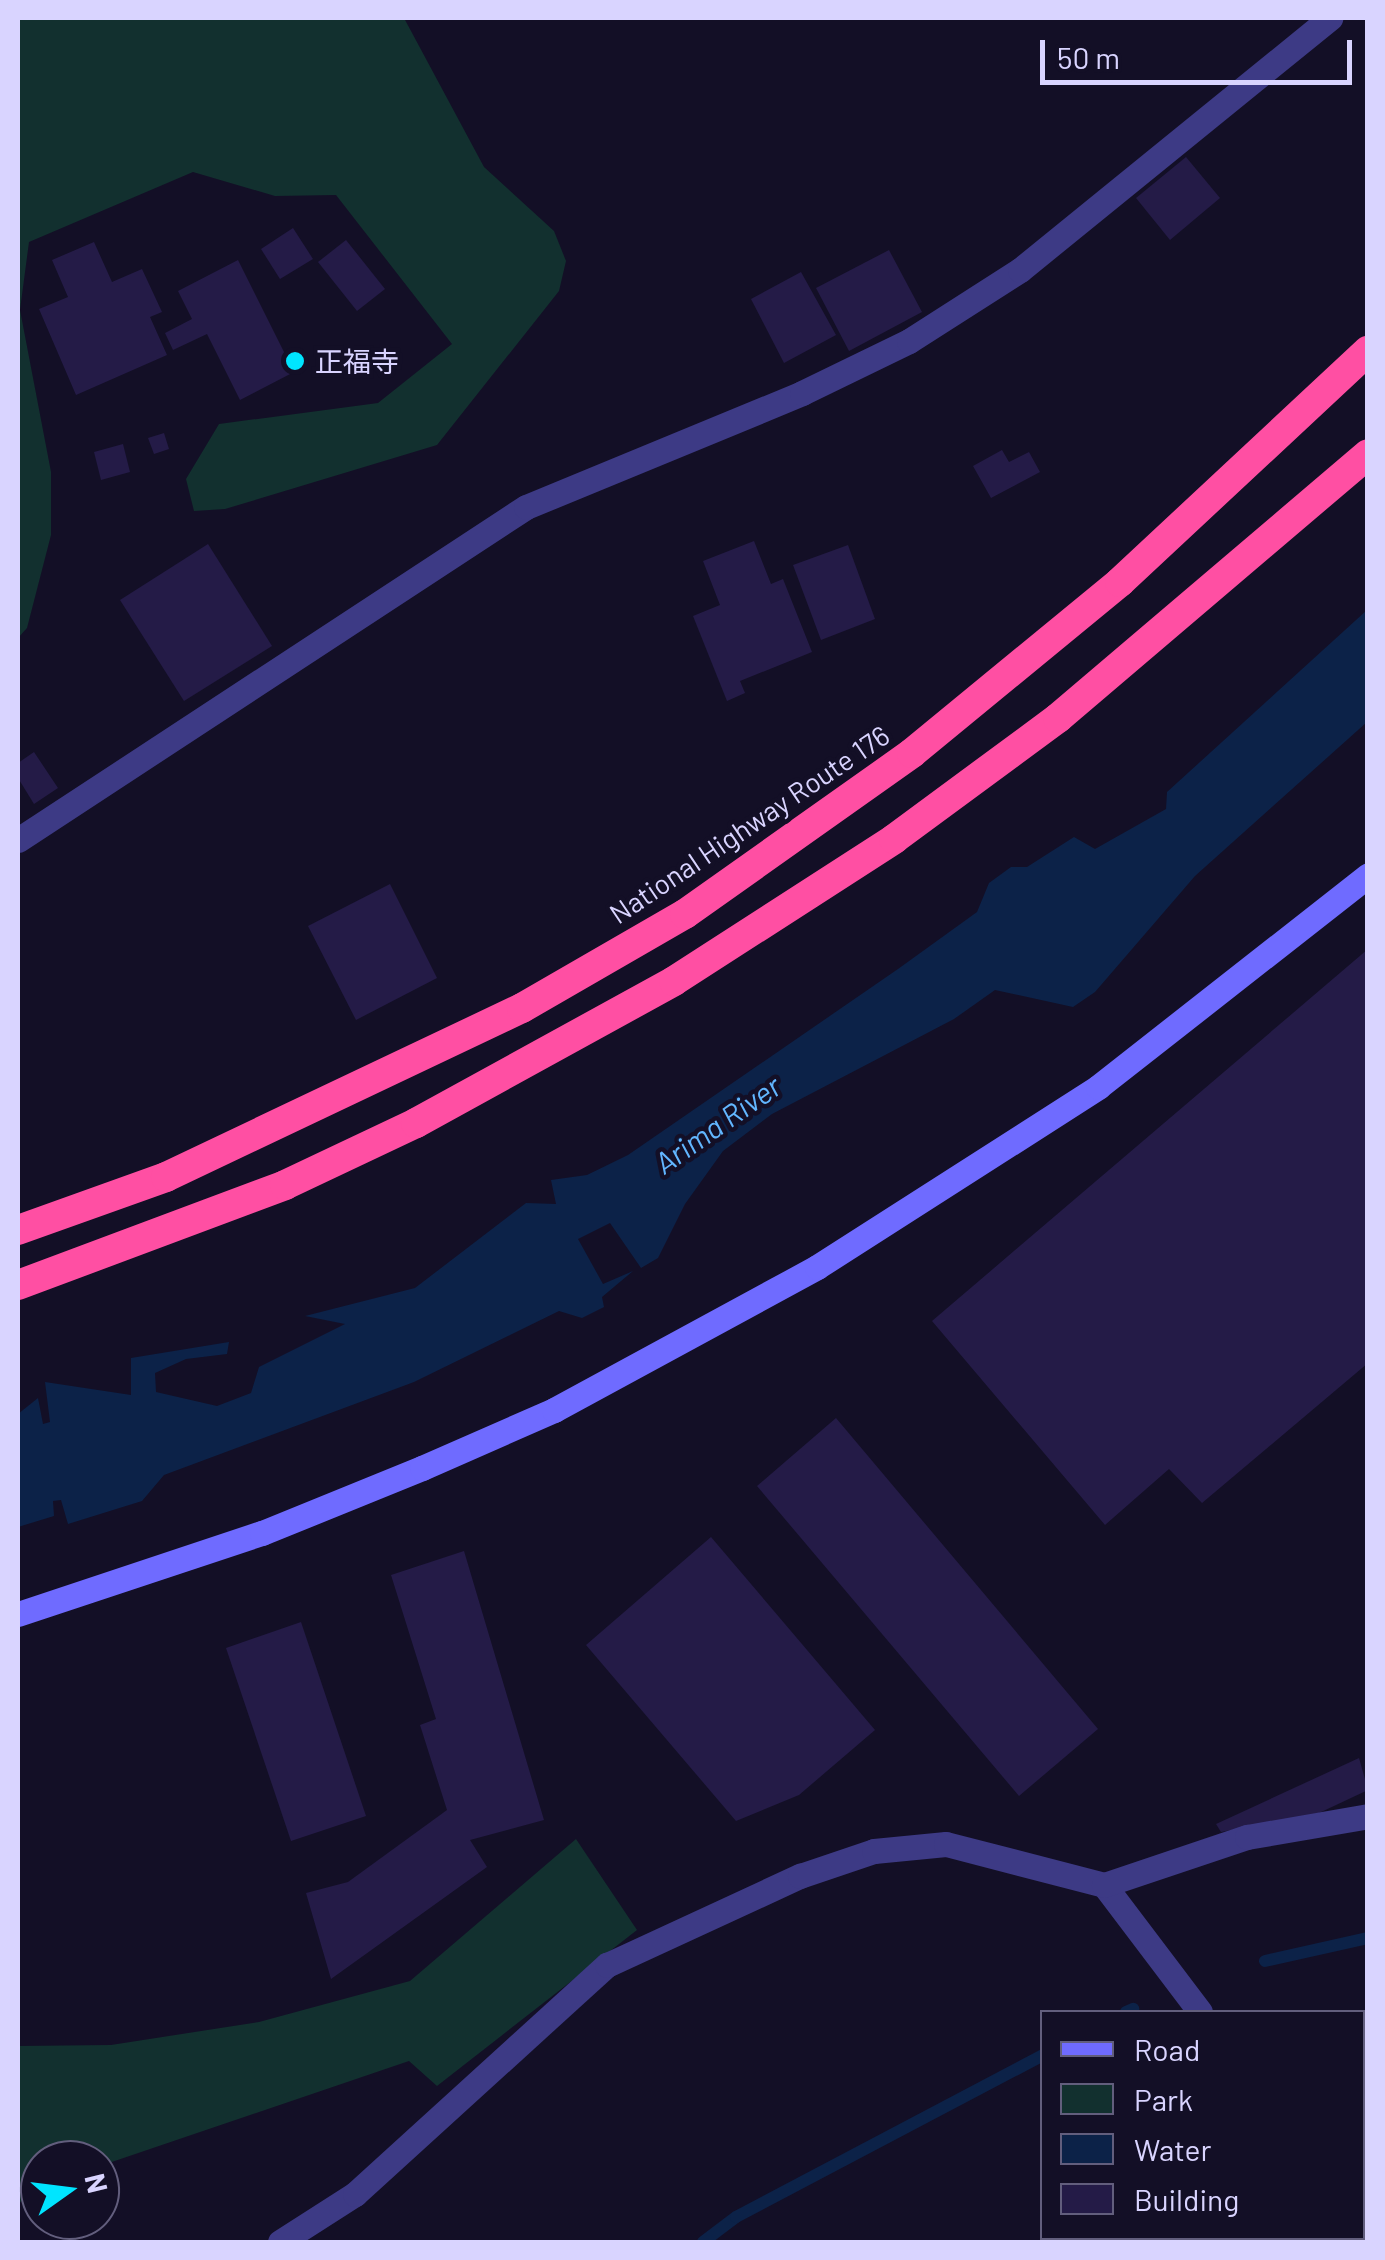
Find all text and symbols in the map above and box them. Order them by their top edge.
scale bar [1045,20,1358,82]
text: 50 m [1057,39,1120,75]
place label: 正福寺 [315,344,399,378]
marker: 正福寺 [284,350,306,372]
street label: National Highway Route 176 [603,718,895,930]
water label: Arima River [647,1067,787,1181]
legend [1040,2010,1365,2240]
text: Road [1134,2031,1200,2067]
text: Park [1134,2081,1193,2117]
text: Water [1134,2131,1212,2167]
north arrow [20,2140,120,2240]
text: N [78,2170,116,2196]
text: Building [1134,2181,1239,2217]

